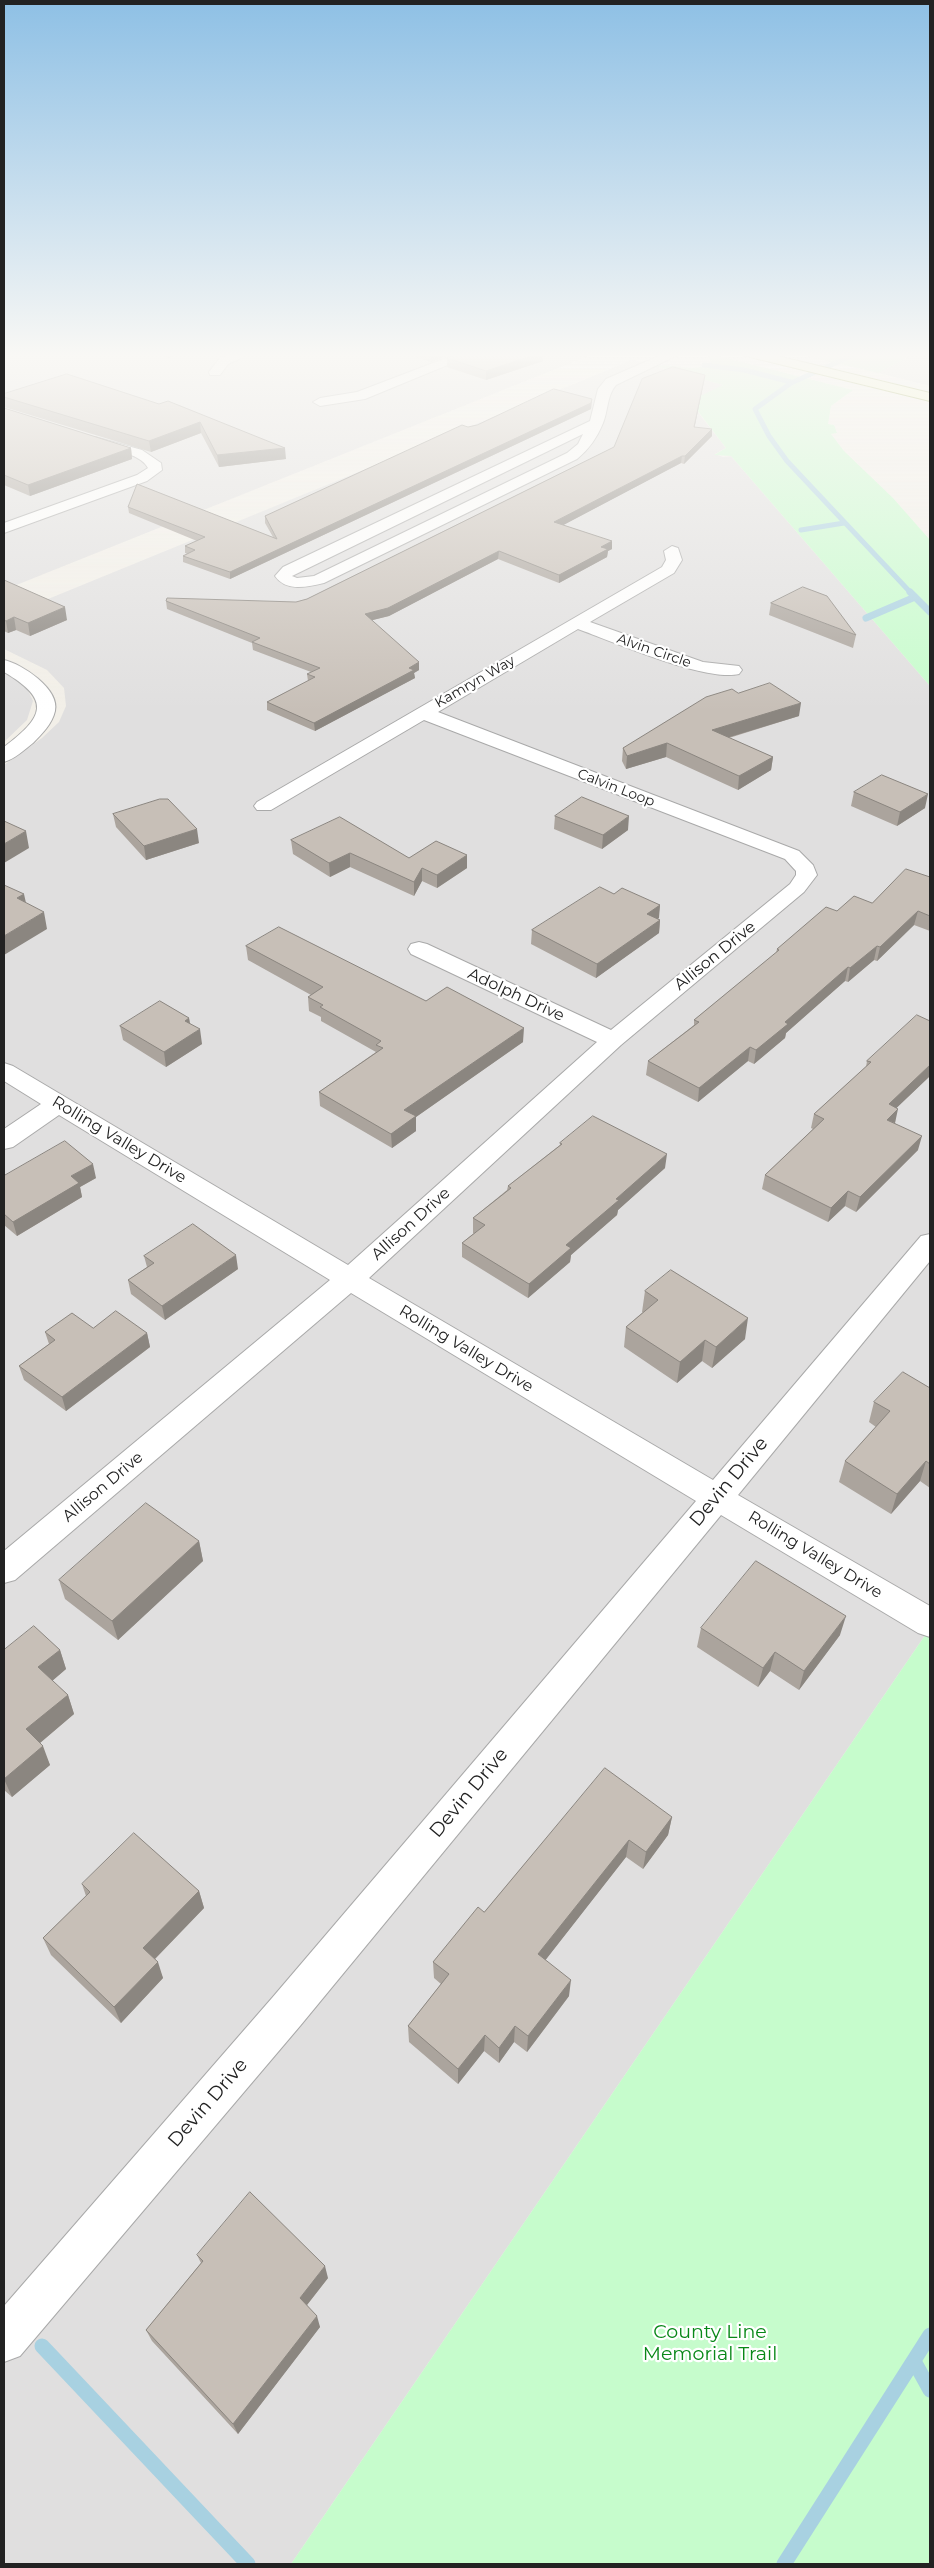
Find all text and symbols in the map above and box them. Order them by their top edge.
street label: Alvin Circle [615,630,693,672]
street label: Kamryn Way [432,652,518,712]
street label: Calvin Loop [575,766,657,810]
street label: Allison Drive [670,917,760,995]
street label: Adolph Drive [465,964,567,1026]
street label: Rolling Valley Drive [48,1092,190,1188]
street label: Allison Drive [368,1184,454,1264]
street label: Rolling Valley Drive [395,1301,537,1397]
street label: Devin Drive [685,1433,773,1531]
street label: Allison Drive [59,1448,147,1526]
street label: Rolling Valley Drive [744,1507,886,1603]
street label: Devin Drive [425,1744,513,1842]
street label: Devin Drive [163,2054,253,2152]
park label: County Line Memorial Trail [643,2321,777,2365]

